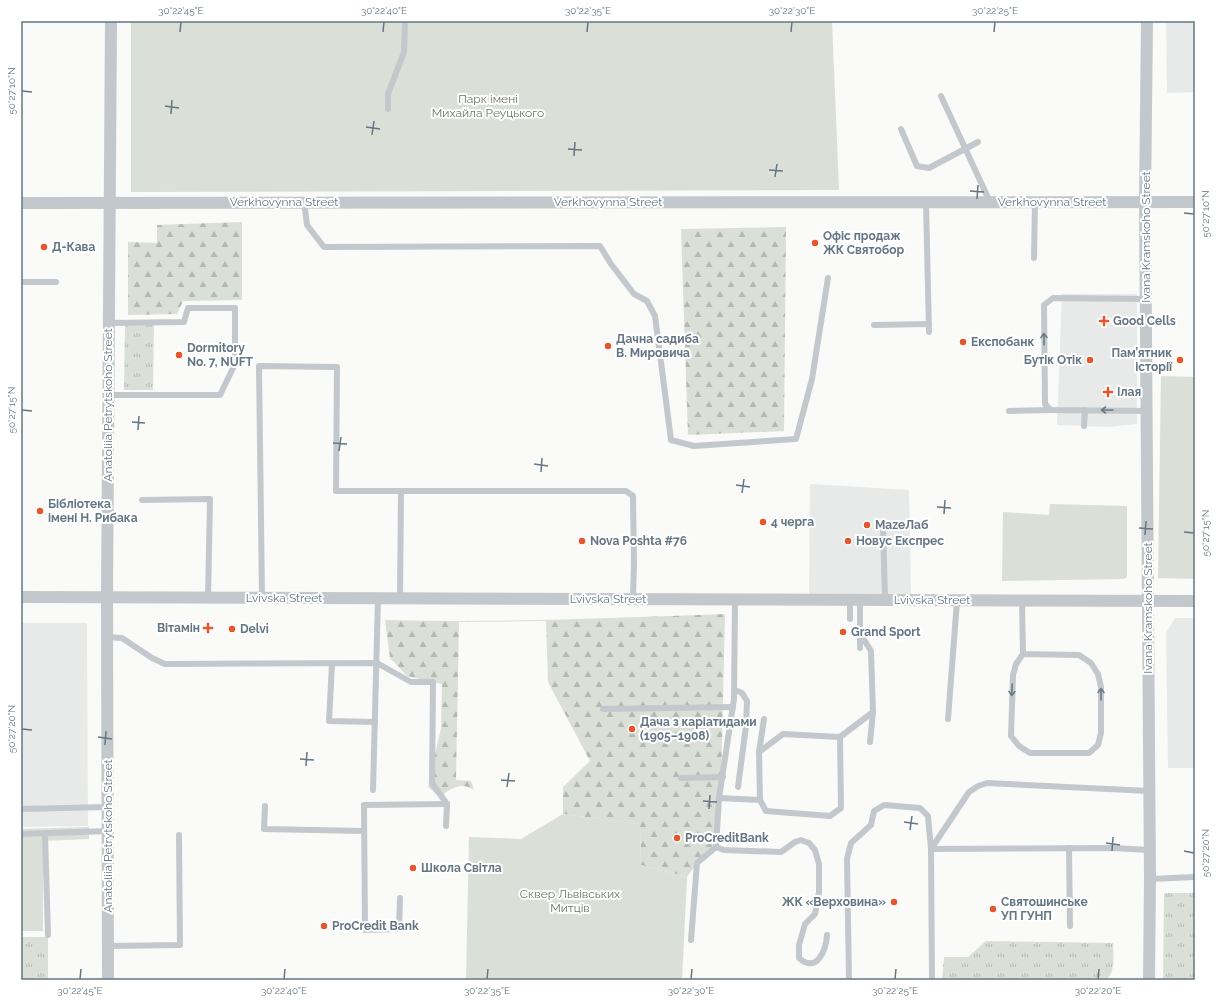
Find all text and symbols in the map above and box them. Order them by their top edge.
text: 30°22'45"E [158,5,204,16]
text: 30°22'40"E [361,5,407,16]
text: 30°22'35"E [565,5,611,16]
text: 30°22'30"E [769,5,815,16]
text: 30°22'25"E [972,5,1018,16]
text: 50°27'10"N [6,67,17,115]
park label: Парк імені Михайла Реуцького [432,92,544,120]
street label: Ivana Kramskoho Street [1139,171,1153,303]
text: 50°27'10"N [1200,190,1211,238]
street label: Verkhovynna Street [230,195,338,209]
street label: Verkhovynna Street [554,195,662,209]
street label: Verkhovynna Street [998,195,1106,209]
place label: Офіс продаж ЖК Святобор [823,229,905,257]
marker: Офіс продаж ЖК Святобор [810,238,820,248]
place label: Д-Кава [52,240,95,254]
marker: Д-Кава [39,242,49,252]
place label: Good Cells [1113,314,1176,328]
marker: Good Cells [1098,315,1110,327]
street label: Anatoliia Petrytskoho Street [101,328,115,482]
place label: Дачна садиба В. Мировича [616,332,699,360]
one-way arrow [1040,333,1048,346]
place label: Експобанк [971,335,1034,349]
marker: Експобанк [958,337,968,347]
place label: Dormitory No. 7, NUFT [187,341,254,369]
marker: Дачна садиба В. Мировича [603,341,613,351]
place label: Пам’ятник історії [1111,346,1173,374]
marker: Dormitory No. 7, NUFT [174,350,184,360]
place label: Бутік Отік [1024,353,1082,367]
marker: Бутік Отік [1085,355,1095,365]
marker: Пам’ятник історії [1175,355,1185,365]
place label: Ілая [1117,385,1141,399]
marker: Ілая [1102,386,1114,398]
text: 50°27'15"N [6,387,17,433]
one-way arrow [1101,406,1114,414]
place label: Бібліотека імені Н. Рибака [48,497,138,525]
marker: Бібліотека імені Н. Рибака [35,506,45,516]
text: 50°27'15"N [1200,510,1211,556]
place label: 4 черга [771,515,814,529]
marker: 4 черга [758,517,768,527]
place label: MazeЛаб [875,518,929,532]
marker: MazeЛаб [862,520,872,530]
place label: Nova Poshta #76 [590,534,687,548]
place label: Новус Експрес [856,534,944,548]
marker: Nova Poshta #76 [577,536,587,546]
marker: Новус Експрес [843,536,853,546]
street label: Ivana Kramskoho Street [1141,542,1155,674]
street label: Lvivska Street [246,591,322,605]
street label: Lvivska Street [570,592,646,606]
street label: Lvivska Street [894,593,970,607]
place label: Вітамін [157,621,200,635]
place label: Delvi [240,622,269,636]
marker: Вітамін [203,623,213,633]
marker: Delvi [227,624,237,634]
place label: Grand Sport [851,625,921,639]
marker: Grand Sport [838,627,848,637]
one-way arrow [1009,683,1016,696]
one-way arrow [1097,688,1105,701]
text: 50°27'20"N [6,705,17,753]
place label: Дача з каріатидами (1905–1908) [640,715,757,743]
marker: Дача з каріатидами (1905–1908) [627,724,637,734]
street label: Anatoliia Petrytskoho Street [101,759,115,913]
text: 50°27'20"N [1200,829,1211,877]
place label: ProCreditBank [685,831,769,845]
marker: ProCreditBank [672,833,682,843]
place label: Школа Світла [421,861,502,875]
marker: Школа Світла [408,863,418,873]
park label: Сквер Львівських Митців [520,887,620,915]
place label: ЖК «Верховина» [782,895,886,909]
place label: Святошинське УП ГУНП [1000,895,1088,923]
marker: ЖК «Верховина» [889,897,899,907]
marker: Святошинське УП ГУНП [988,904,998,914]
place label: ProCredit Bank [332,919,419,933]
marker: ProCredit Bank [319,921,329,931]
text: 30°22'45"E [57,985,103,996]
text: 30°22'40"E [261,985,307,996]
text: 30°22'35"E [464,985,510,996]
text: 30°22'30"E [668,985,714,996]
text: 30°22'25"E [872,985,918,996]
text: 30°22'20"E [1075,985,1121,996]

